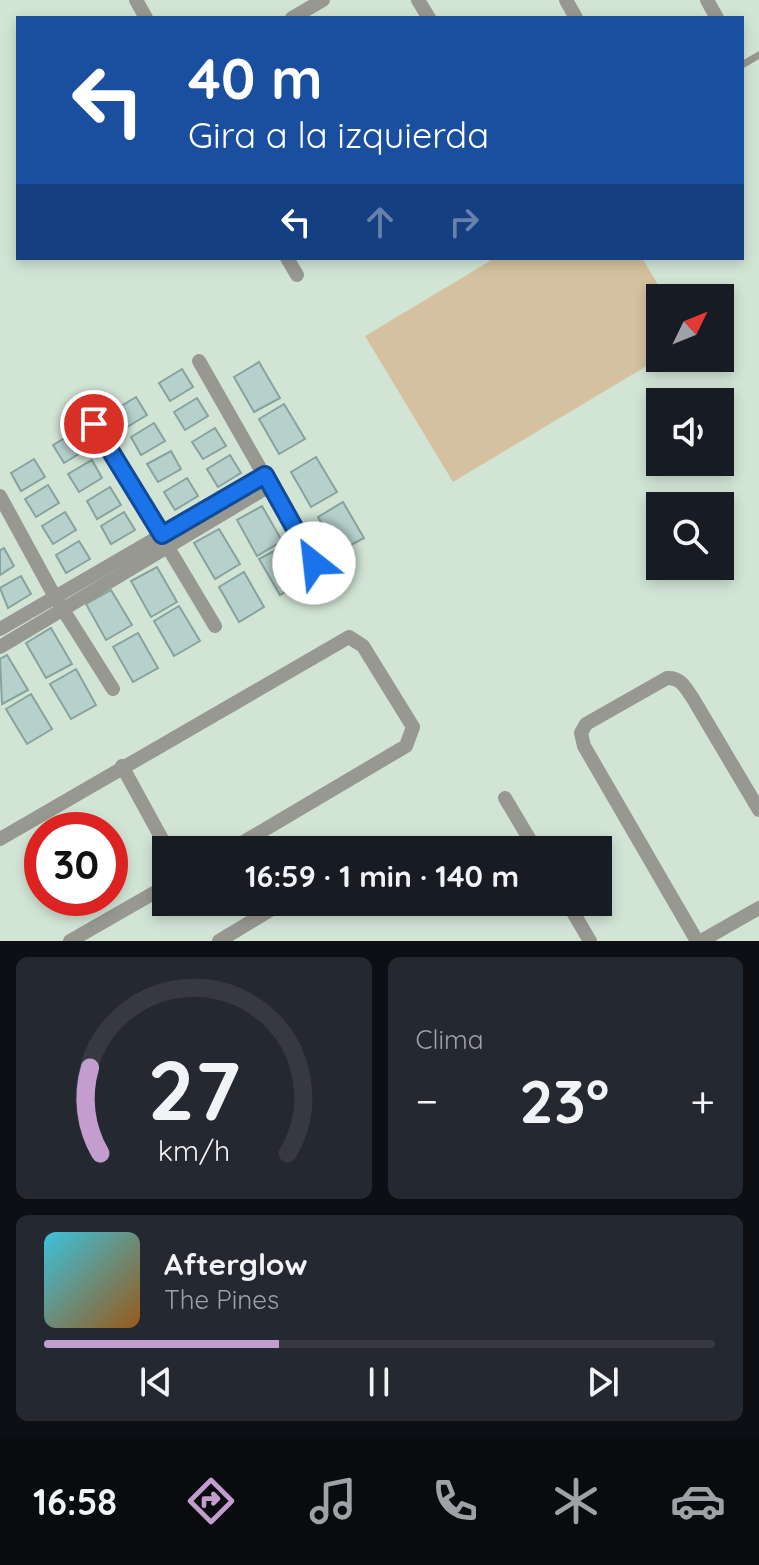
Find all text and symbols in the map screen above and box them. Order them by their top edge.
text: 40 m [188,43,323,113]
icon: left [56,48,160,152]
text: Gira a la izquierda [188,112,489,157]
icon: left [274,200,318,244]
icon: ahead [358,200,402,244]
icon: right [442,200,486,244]
north arrow [646,284,734,372]
map controls [646,284,734,580]
button: sound [646,388,734,476]
pin [60,390,128,458]
icon: arrive [72,402,116,446]
button: search [646,492,734,580]
position arrow [272,521,356,605]
speed limit sign: 30 [24,812,128,916]
text: 16:59 · 1 min · 140 m [245,857,519,895]
text: Clima [416,1023,484,1056]
text: 27 [147,1037,240,1141]
text: 23° [519,1063,609,1138]
text: − [416,1073,438,1128]
text: + [690,1073,715,1128]
text: km/h [157,1132,230,1168]
text: Afterglow [164,1245,307,1283]
text: The Pines [164,1283,279,1316]
icon: previous [134,1360,178,1404]
icon: pause [357,1360,401,1404]
icon: next [581,1360,625,1404]
icon: directions [183,1473,239,1529]
icon: music [305,1473,361,1529]
icon: phone [427,1473,483,1529]
icon: climate [548,1473,604,1529]
icon: car [670,1473,726,1529]
text: 16:58 [33,1479,117,1524]

